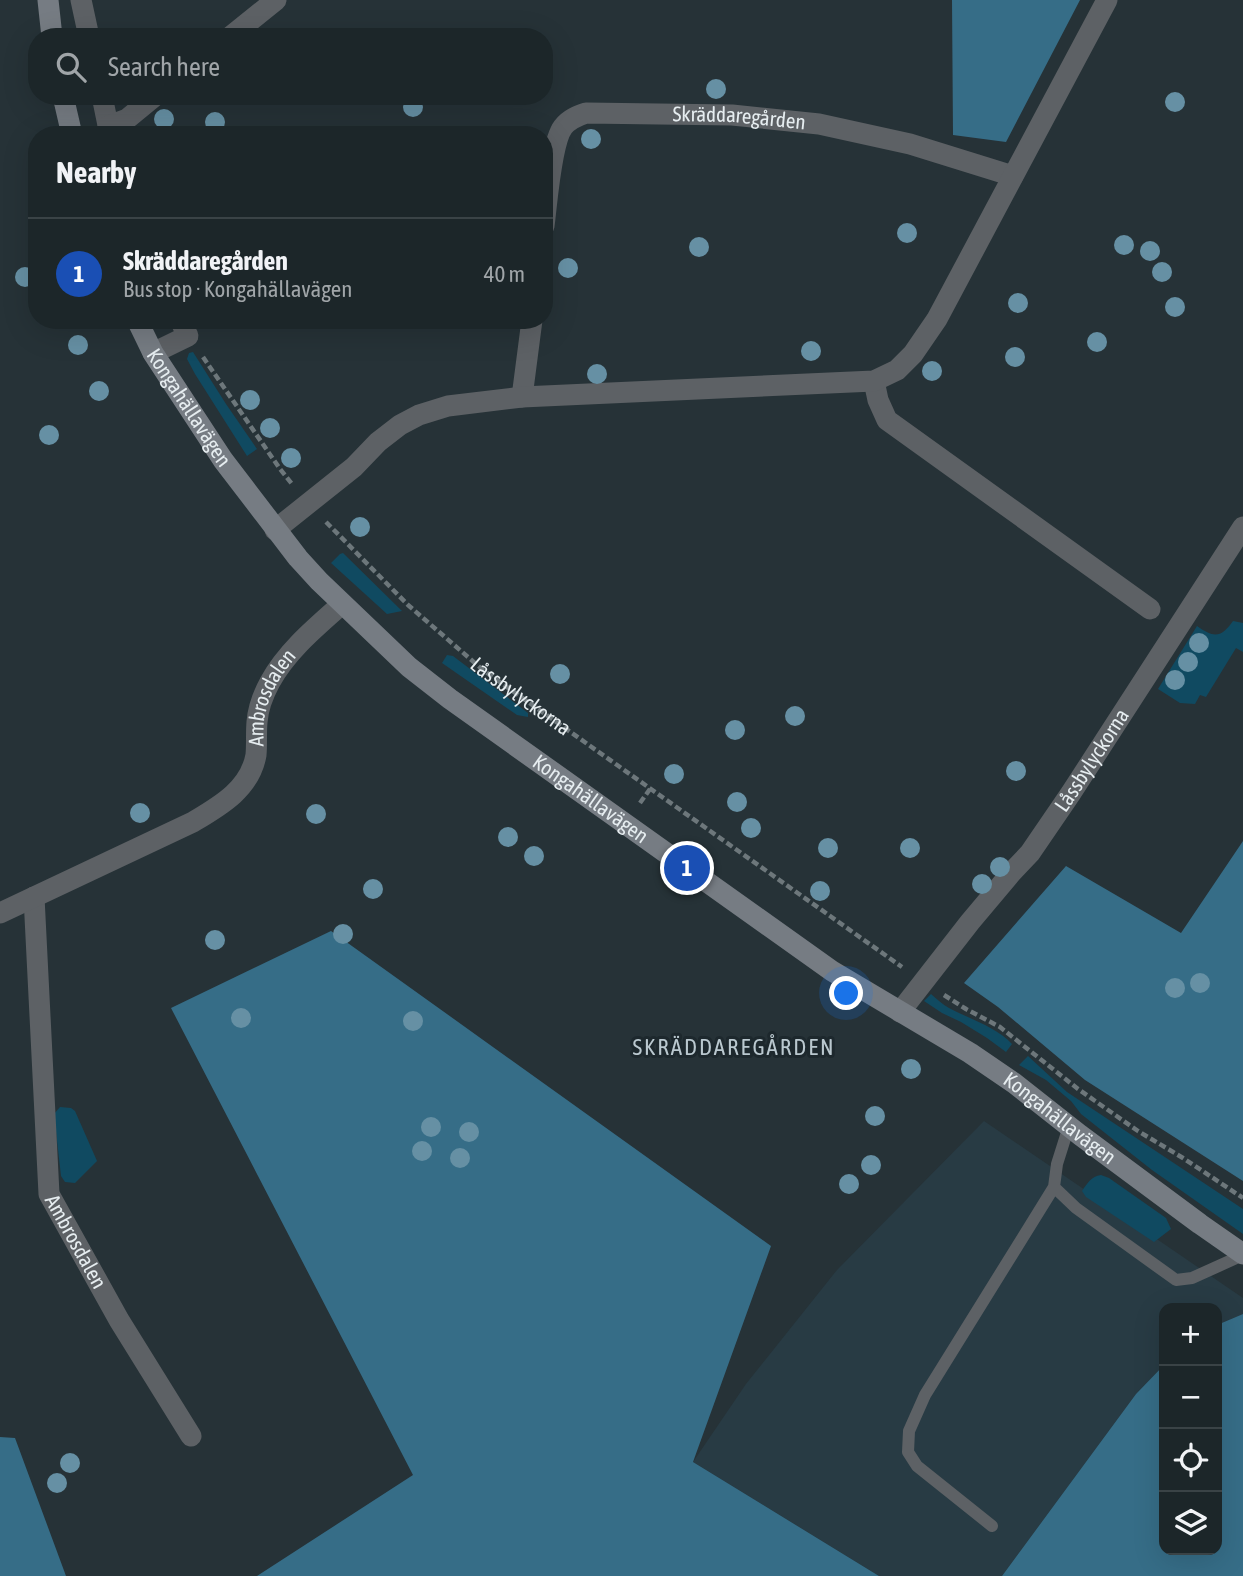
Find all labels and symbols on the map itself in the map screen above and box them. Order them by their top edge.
street label: Skräddaregården [672,101,807,134]
street label: Kongahällavägen [142,344,237,471]
street label: Ambrosdalen [243,644,300,746]
street label: Låssbylyckorna [466,652,576,740]
street label: Låssbylyckorna [1049,704,1133,816]
street label: Kongahällavägen [529,749,653,847]
pin: 1 [664,842,710,894]
your location [829,976,863,1010]
district label: SKRÄDDAREGÅRDEN [632,1034,836,1060]
street label: Kongahällavägen [999,1067,1121,1169]
street label: Ambrosdalen [41,1190,112,1292]

